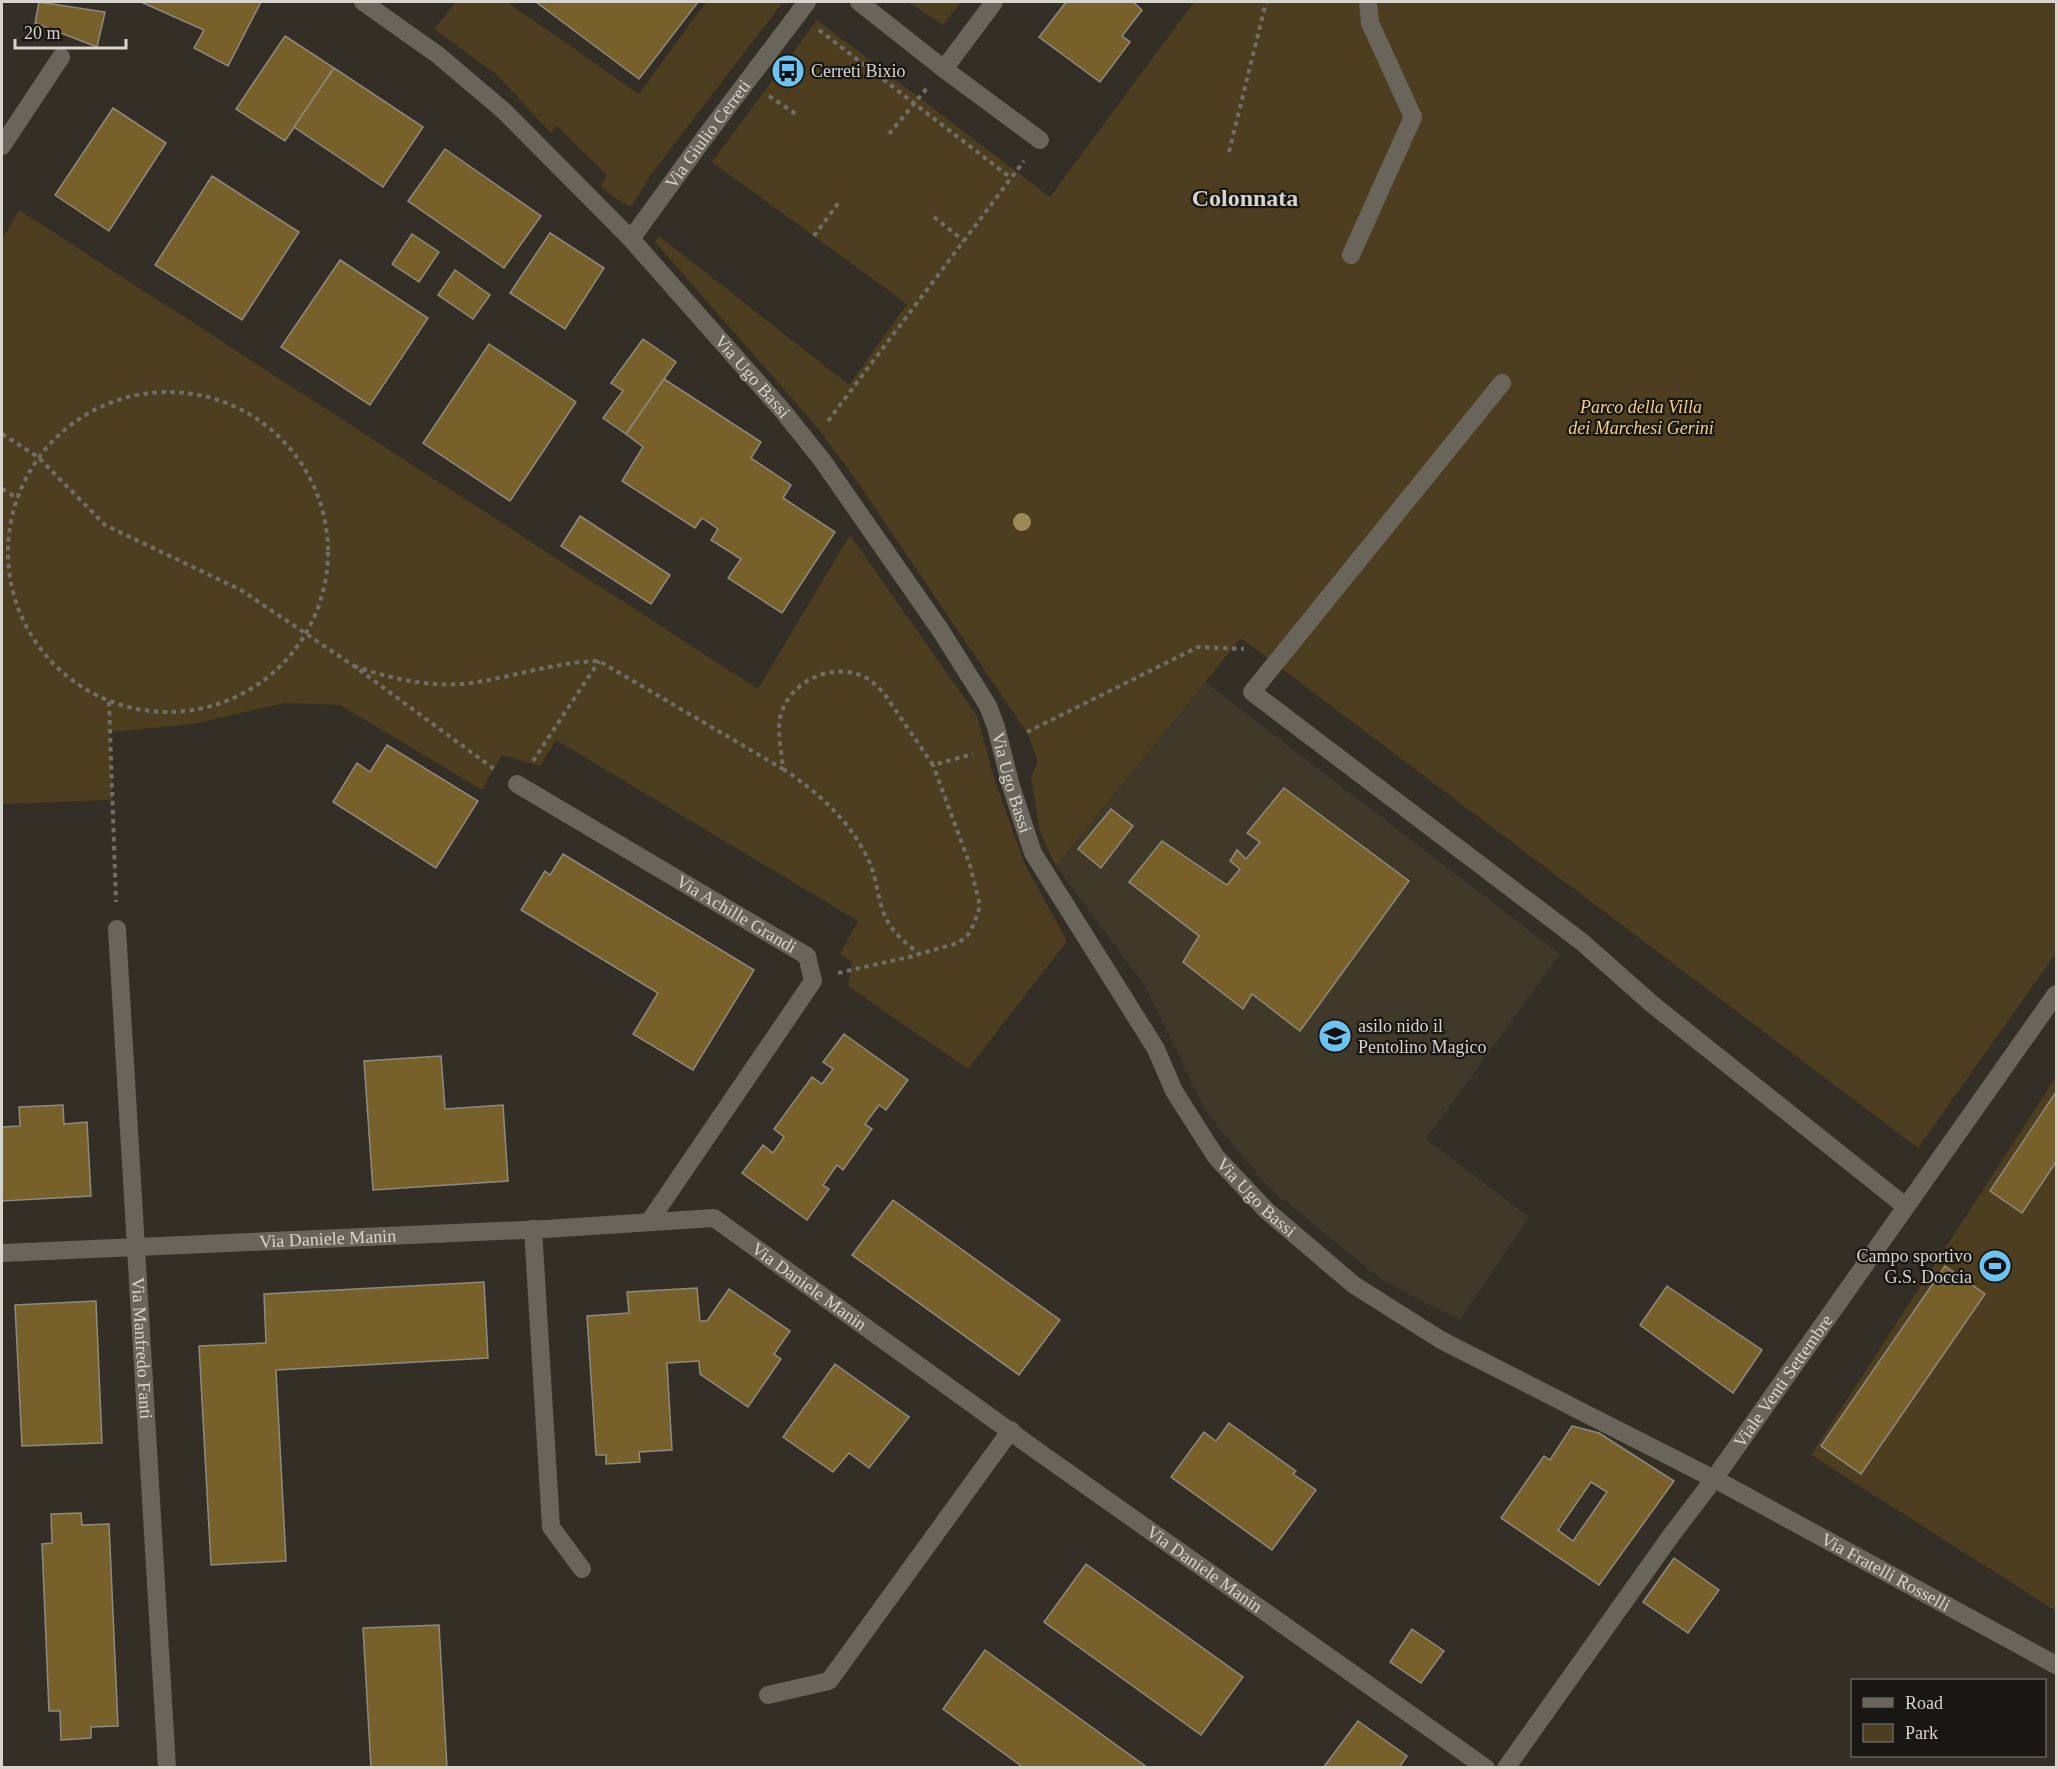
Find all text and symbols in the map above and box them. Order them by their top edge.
scale bar [15,12,126,50]
text: 20 m [24,23,61,43]
bus stop icon: Cerreti Bixio [770,53,806,89]
place label: Cerreti Bixio [811,61,905,81]
street label: Via Giulio Cerreti [661,76,755,192]
district label: Colonnata [1192,185,1298,211]
street label: Via Ugo Bassi [710,331,794,422]
park label: Parco della Villa dei Marchesi Gerini [1568,397,1714,438]
street label: Via Ugo Bassi [988,730,1036,836]
street label: Via Achille Grandi [673,871,800,957]
place label: asilo nido il Pentolino Magico [1358,1016,1487,1057]
school or university icon: asilo nido il Pentolino Magico [1317,1018,1353,1054]
street label: Via Ugo Bassi [1212,1154,1300,1241]
street label: Via Daniele Manin [259,1226,397,1252]
street label: Via Daniele Manin [748,1238,870,1335]
place label: Campo sportivo G.S. Doccia [1857,1246,1972,1287]
sports icon: Campo sportivo G.S. Doccia [1977,1248,2013,1284]
street label: Via Manfredo Fanti [128,1277,156,1420]
street label: Viale Venti Settembre [1729,1311,1837,1451]
street label: Via Daniele Manin [1143,1521,1266,1617]
street label: Via Fratelli Rosselli [1818,1529,1954,1615]
legend [1851,1679,2046,1757]
text: Road [1905,1693,1943,1713]
text: Park [1905,1723,1938,1743]

